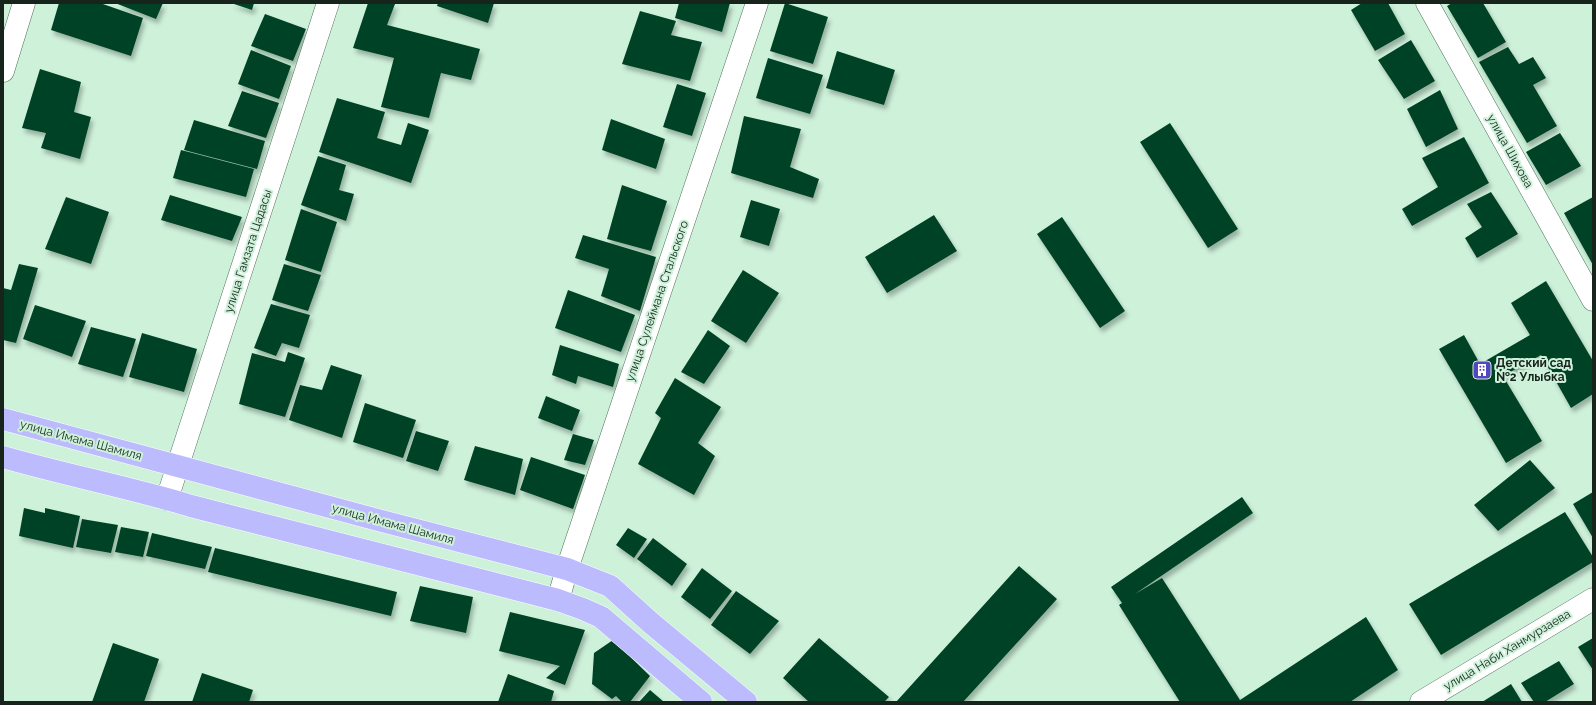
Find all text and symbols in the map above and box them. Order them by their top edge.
street label: улица Шихова [1484,112,1536,190]
street label: улица Гамзата Цадасы [221,188,275,314]
street label: улица Сулеймана Стальского [623,219,691,383]
place label: Детский сад №2 Улыбка [1496,356,1571,384]
building icon: Детский сад №2 Улыбка [1471,359,1493,381]
street label: улица Имама Шамиля [19,417,143,463]
street label: улица Имама Шамиля [331,501,455,547]
street label: улица Наби Ханмурзаева [1441,607,1573,693]

